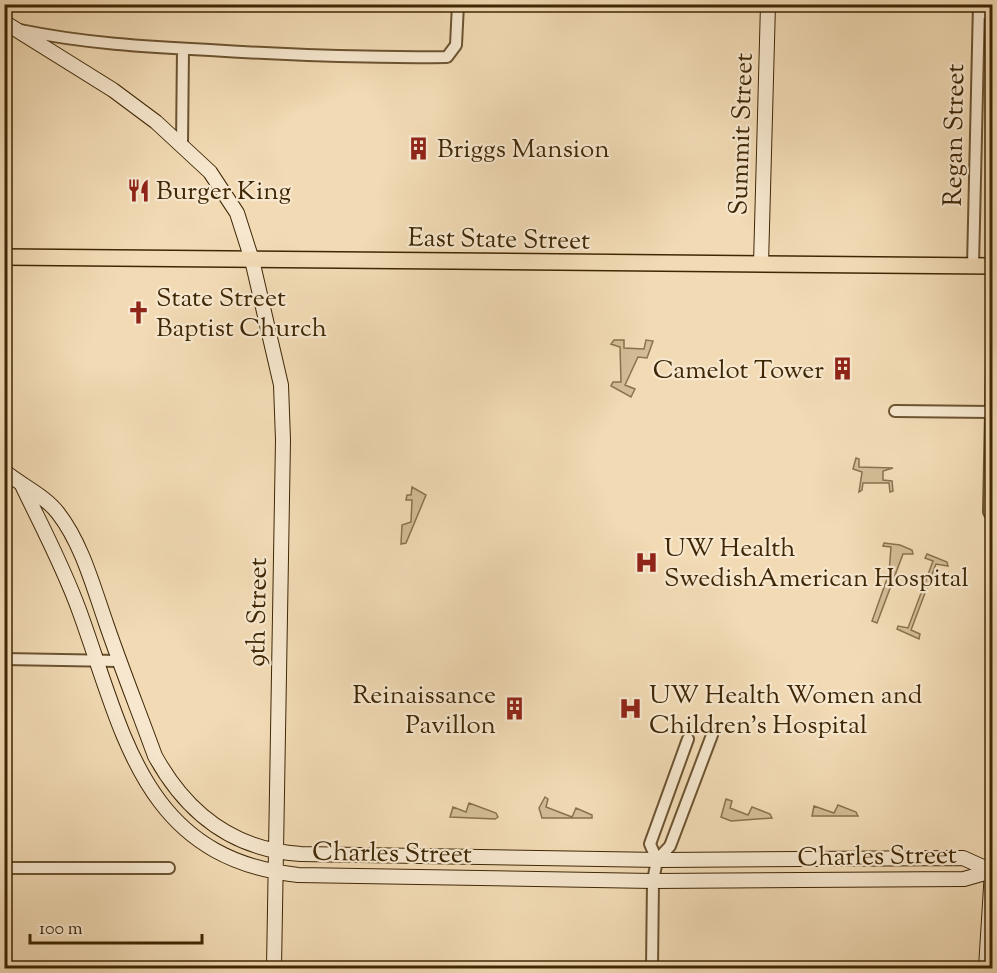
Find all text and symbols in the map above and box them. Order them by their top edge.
street label: Summit Street [721,52,764,216]
street label: Regan Street [936,63,975,207]
place label: Briggs Mansion [437,132,610,169]
building icon: Briggs Mansion [406,135,432,161]
place label: Burger King [156,174,291,211]
restaurant icon: Burger King [125,177,151,203]
street label: East State Street [408,220,590,261]
place label: State Street Baptist Church [156,281,327,348]
church icon: State Street Baptist Church [125,299,151,325]
place label: Camelot Tower [653,353,824,390]
building icon: Camelot Tower [829,356,855,382]
place label: UW Health SwedishAmerican Hospital [664,531,969,598]
hospital icon: UW Health SwedishAmerican Hospital [633,549,659,575]
street label: 9th Street [239,557,278,667]
place label: Reinaissance Pavillon [352,678,496,745]
place label: UW Health Women and Children's Hospital [649,678,923,745]
building icon: Reinaissance Pavillon [501,696,527,722]
hospital icon: UW Health Women and Children's Hospital [618,696,644,722]
street label: Charles Street [312,835,472,874]
street label: Charles Street [797,838,957,877]
scale bar [30,907,202,945]
text: 100 m [39,917,83,943]

